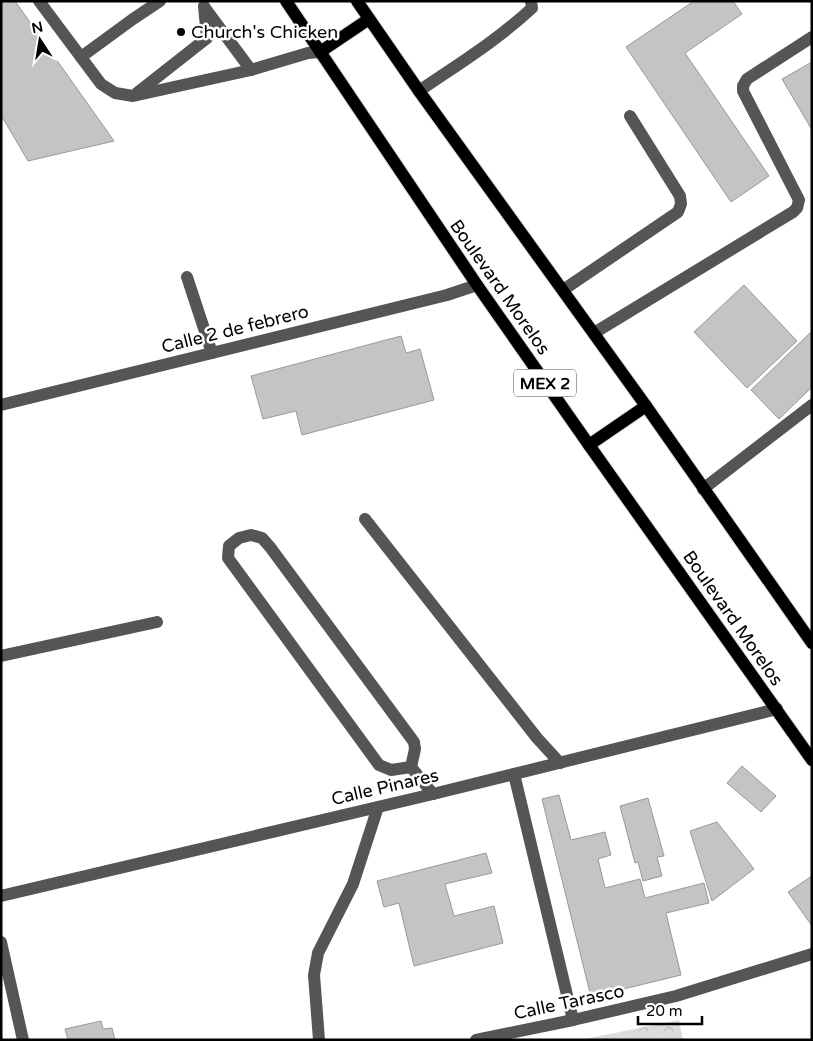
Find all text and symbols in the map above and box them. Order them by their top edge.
north arrow [15,15,65,65]
text: N [30,18,45,37]
place label: Church's Chicken [191,21,338,43]
marker: Church's Chicken [175,26,187,38]
street label: Boulevard Morelos [445,215,555,359]
street label: Calle 2 de febrero [159,300,311,358]
road number: MEX 2 [514,369,576,396]
street label: Boulevard Morelos [678,546,788,690]
street label: Calle Pinares [329,764,441,810]
street label: Calle Tarasco [512,980,626,1024]
scale bar [638,994,702,1026]
text: 20 m [646,1002,683,1020]

